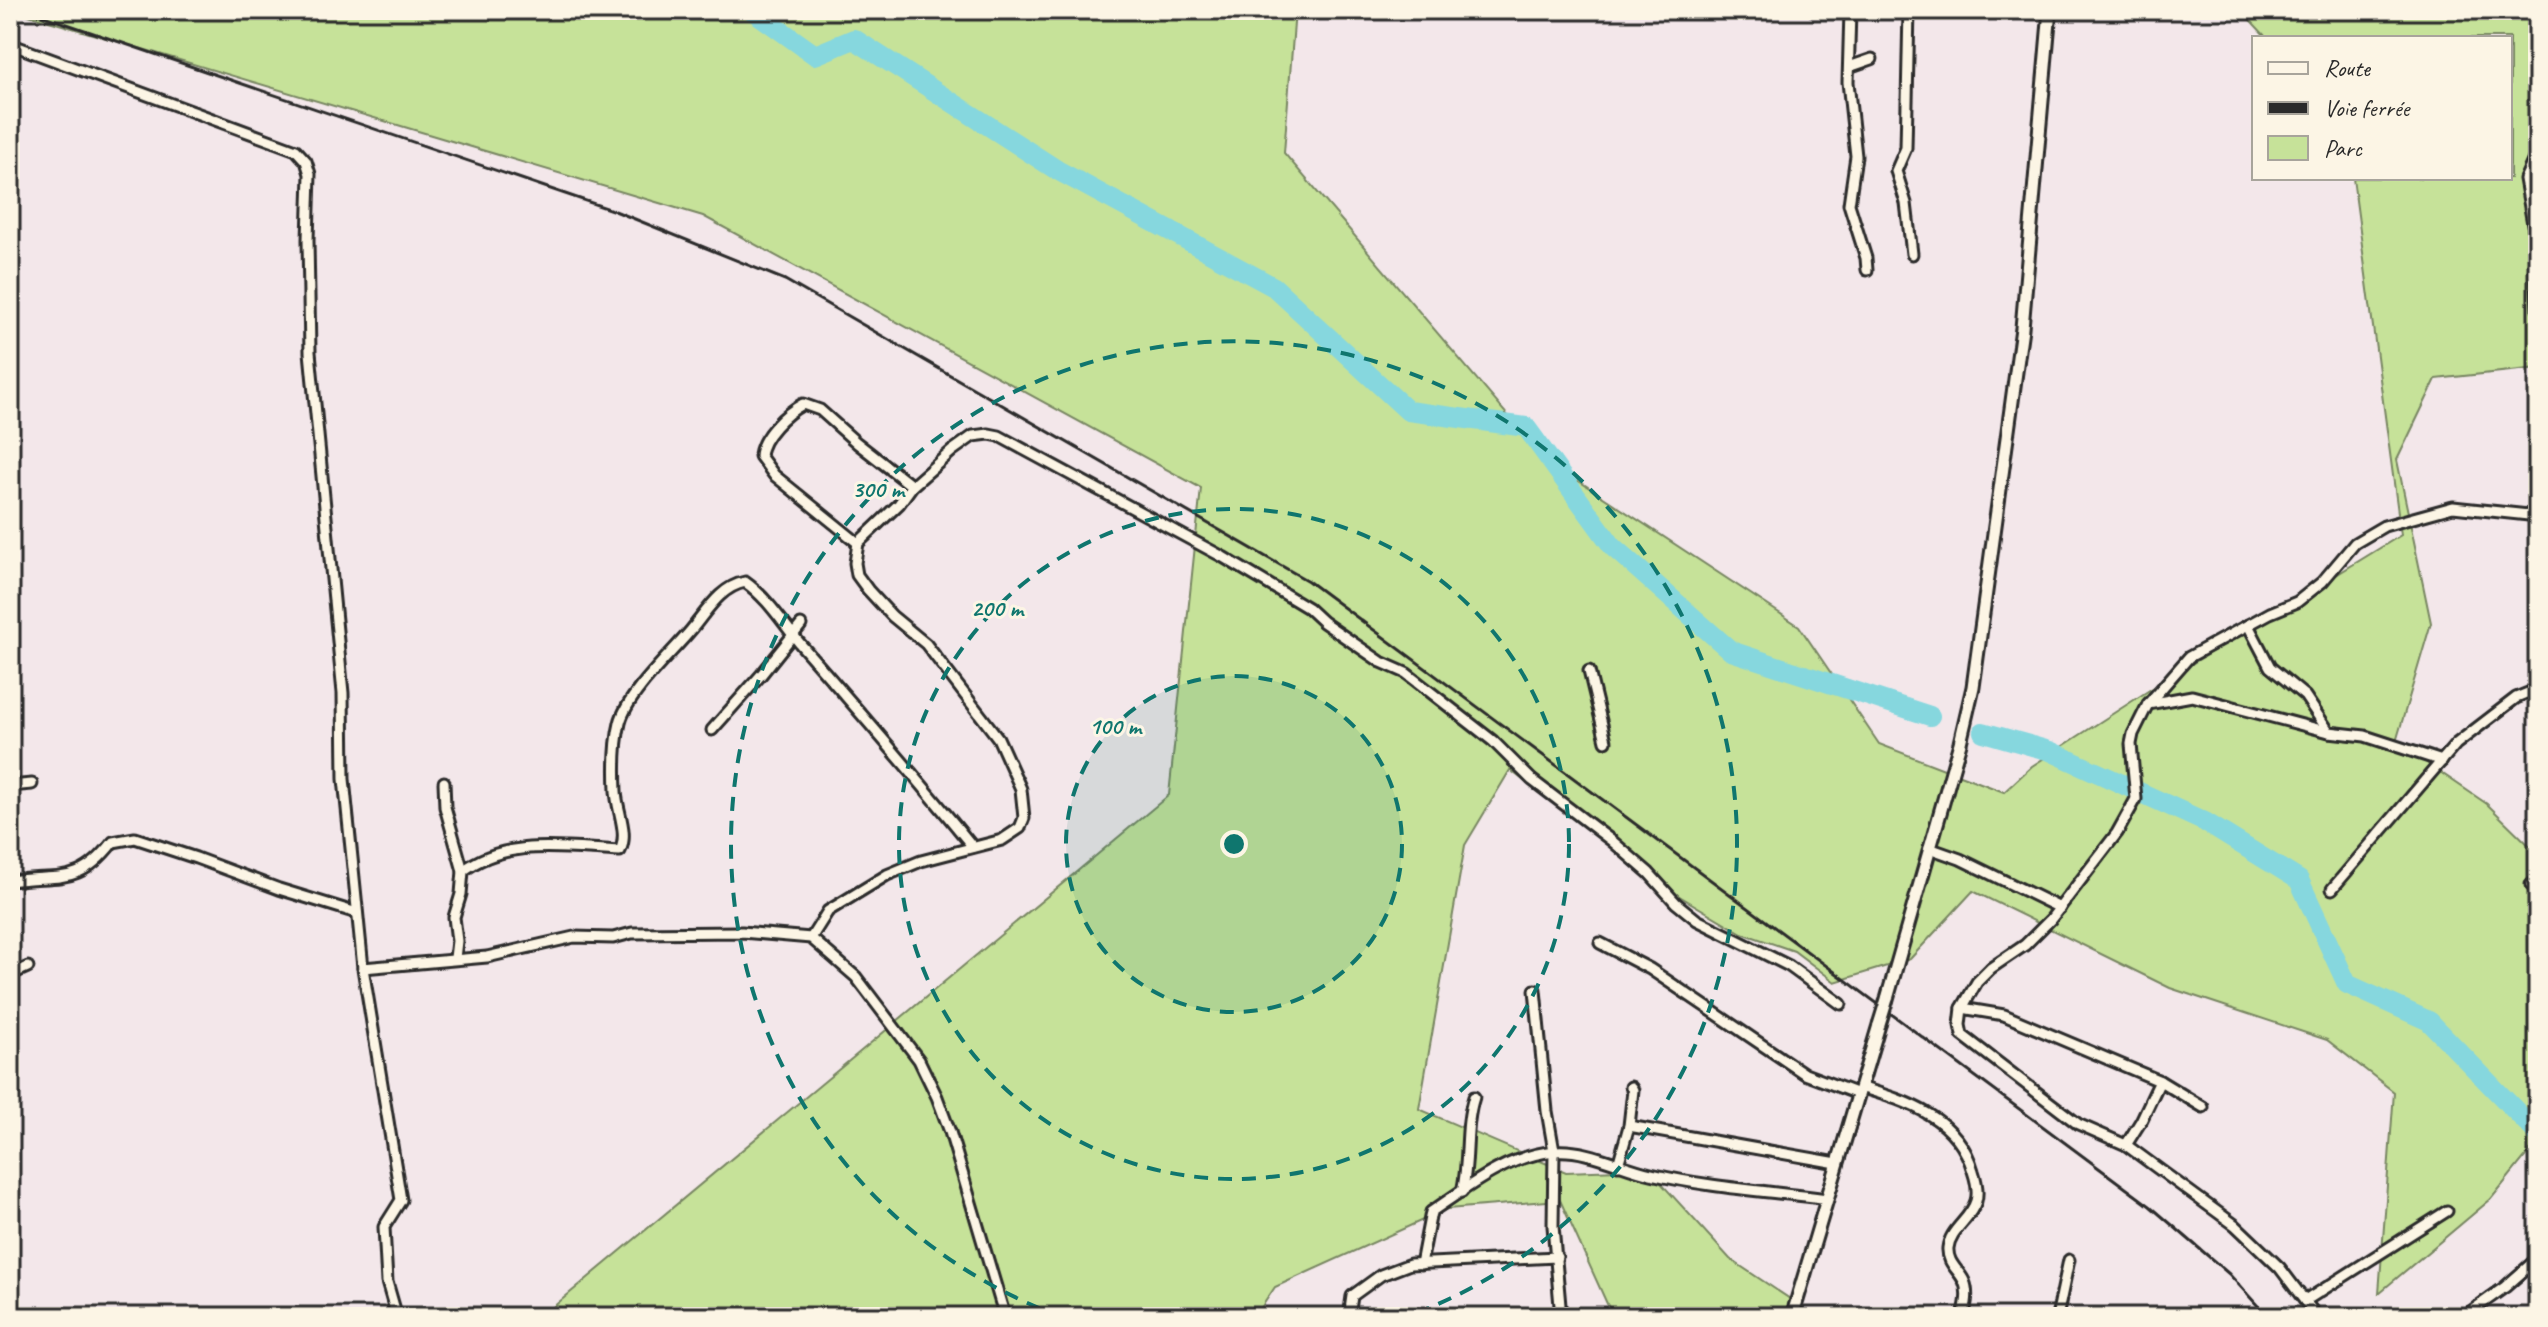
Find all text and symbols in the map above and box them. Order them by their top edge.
legend [2252,36,2512,180]
text: Route [2324,53,2372,83]
text: Voie ferrée [2324,93,2411,123]
text: Parc [2324,133,2363,163]
text: 300 m [852,474,906,504]
text: 200 m [971,593,1025,623]
text: 100 m [1089,711,1143,741]
centre of rings [1220,830,1248,858]

